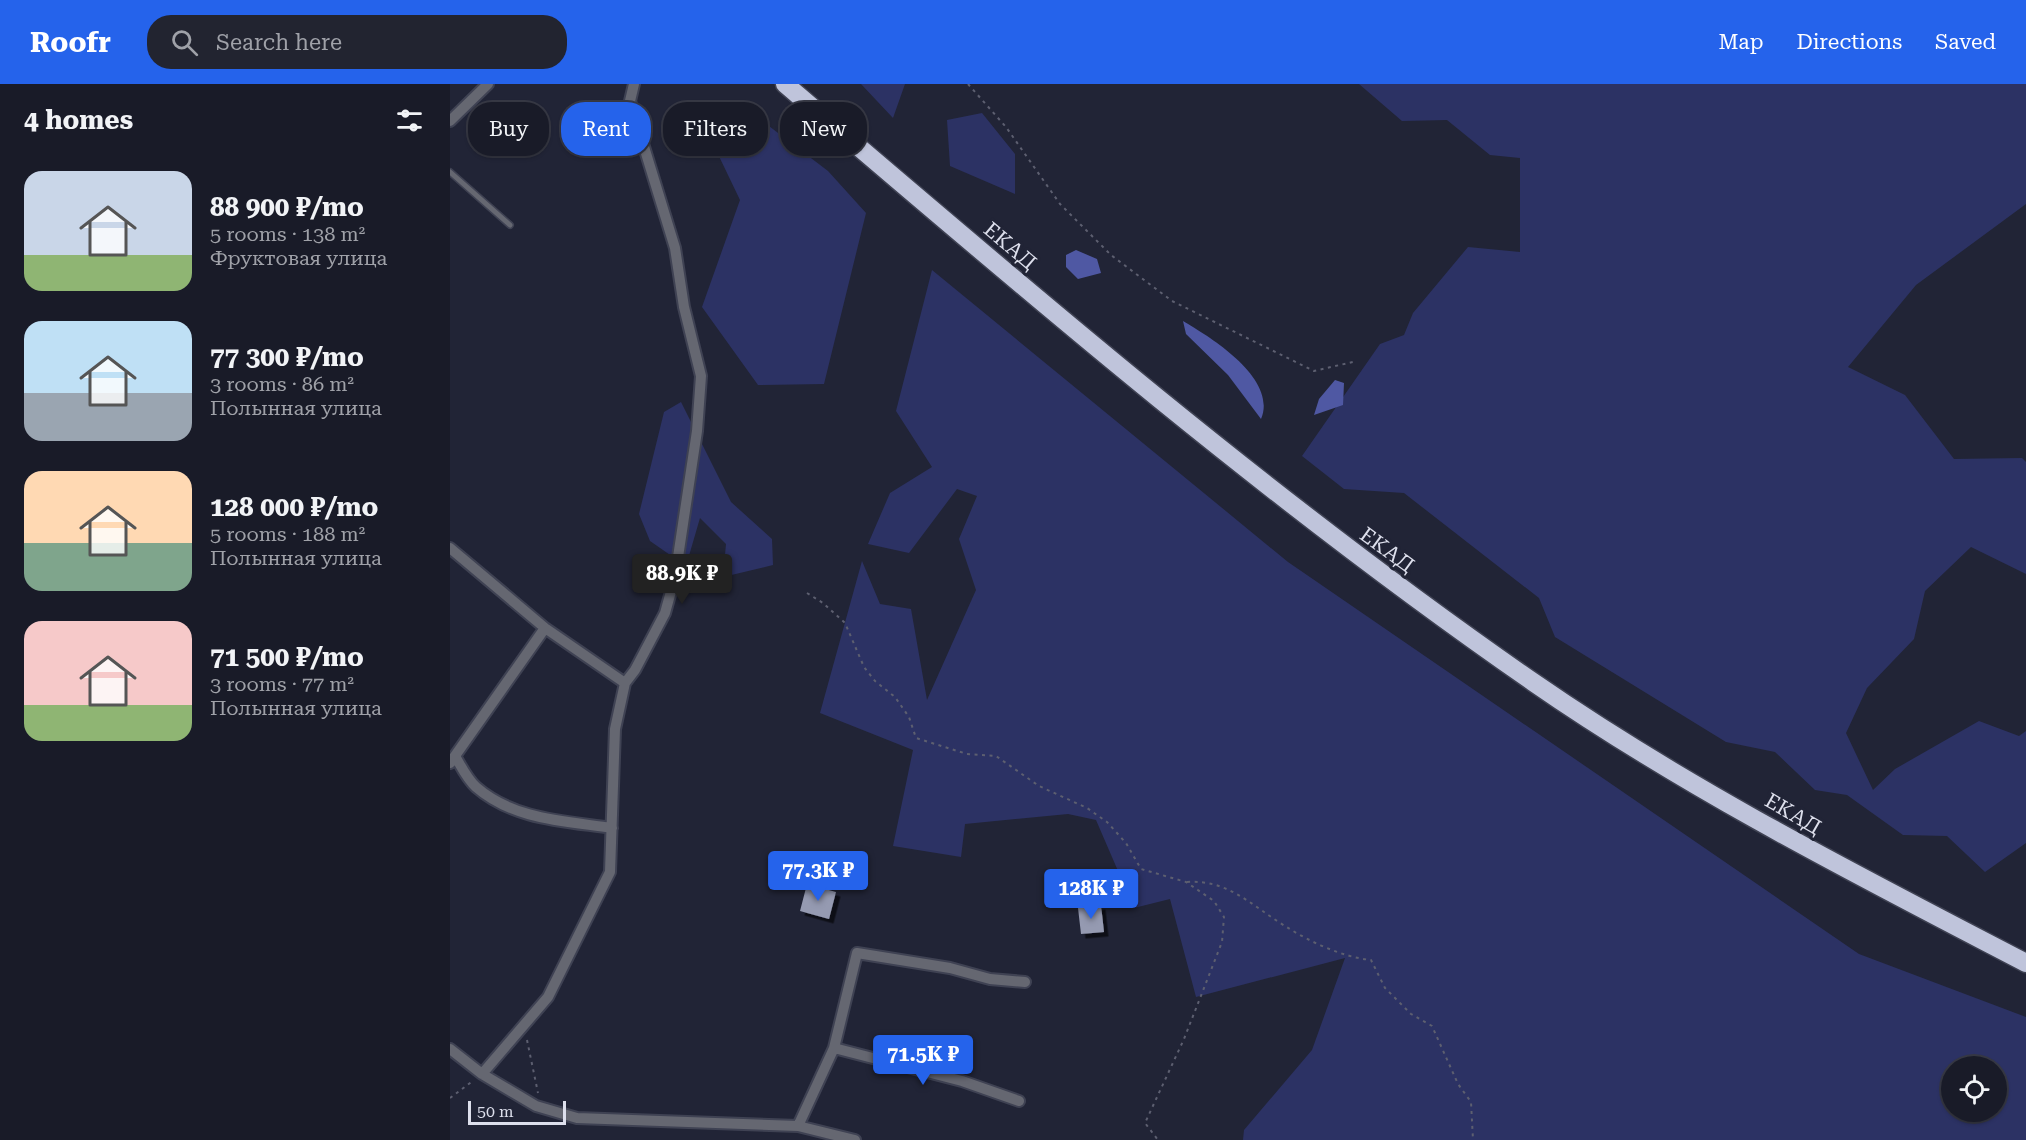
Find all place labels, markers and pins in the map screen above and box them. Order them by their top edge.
pin: 88.9K ₽ [627,554,737,605]
pin: 77.3K ₽ [763,851,873,902]
pin: 128K ₽ [1042,869,1140,920]
pin: 71.5K ₽ [868,1035,978,1086]

